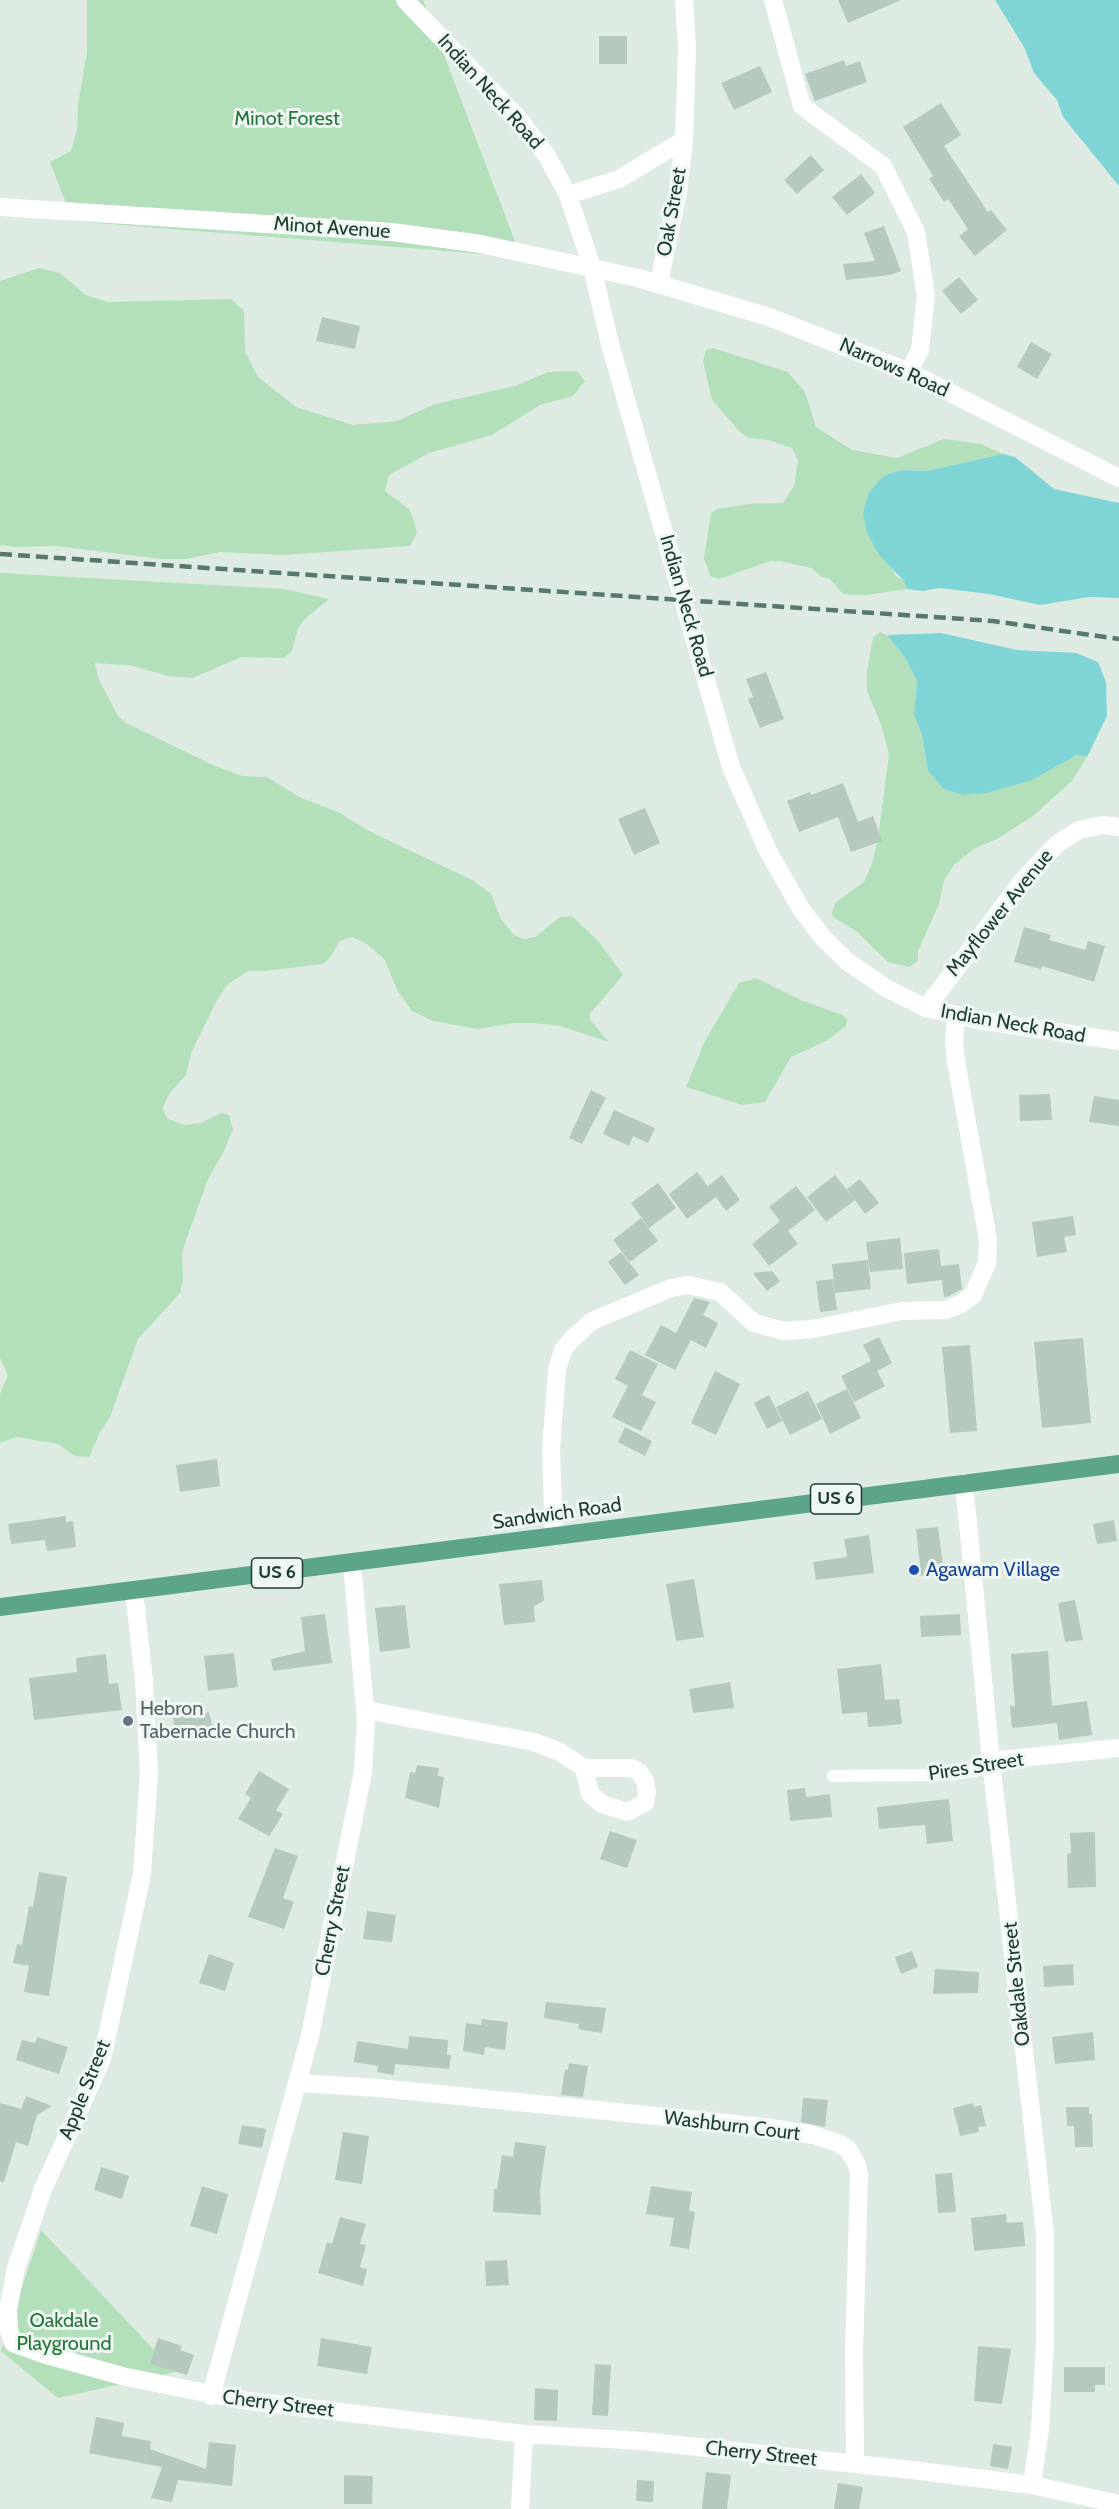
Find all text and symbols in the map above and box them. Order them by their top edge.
street label: Indian Neck Road [432,29,548,155]
park label: Minot Forest [234,107,340,131]
street label: Oak Street [652,166,692,258]
street label: Minot Avenue [273,212,391,244]
street label: Narrows Road [835,333,953,403]
street label: Indian Neck Road [654,532,718,680]
street label: Mayflower Avenue [941,845,1059,981]
street label: Indian Neck Road [939,999,1087,1049]
road number: US 6 [810,1484,862,1514]
street label: Sandwich Road [491,1493,623,1535]
road number: US 6 [252,1558,302,1588]
place label: Agawam Village [926,1558,1060,1582]
marker: Agawam Village [907,1563,921,1577]
place label: Hebron Tabernacle Church [140,1697,296,1744]
marker: Hebron Tabernacle Church [121,1714,135,1728]
street label: Pires Street [927,1748,1025,1786]
street label: Cherry Street [311,1864,355,1978]
street label: Oakdale Street [999,1921,1035,2047]
street label: Apple Street [54,2037,116,2143]
street label: Washburn Court [663,2106,801,2146]
park label: Oakdale Playground [16,2309,112,2356]
street label: Cherry Street [221,2385,335,2423]
street label: Cherry Street [704,2436,818,2472]

